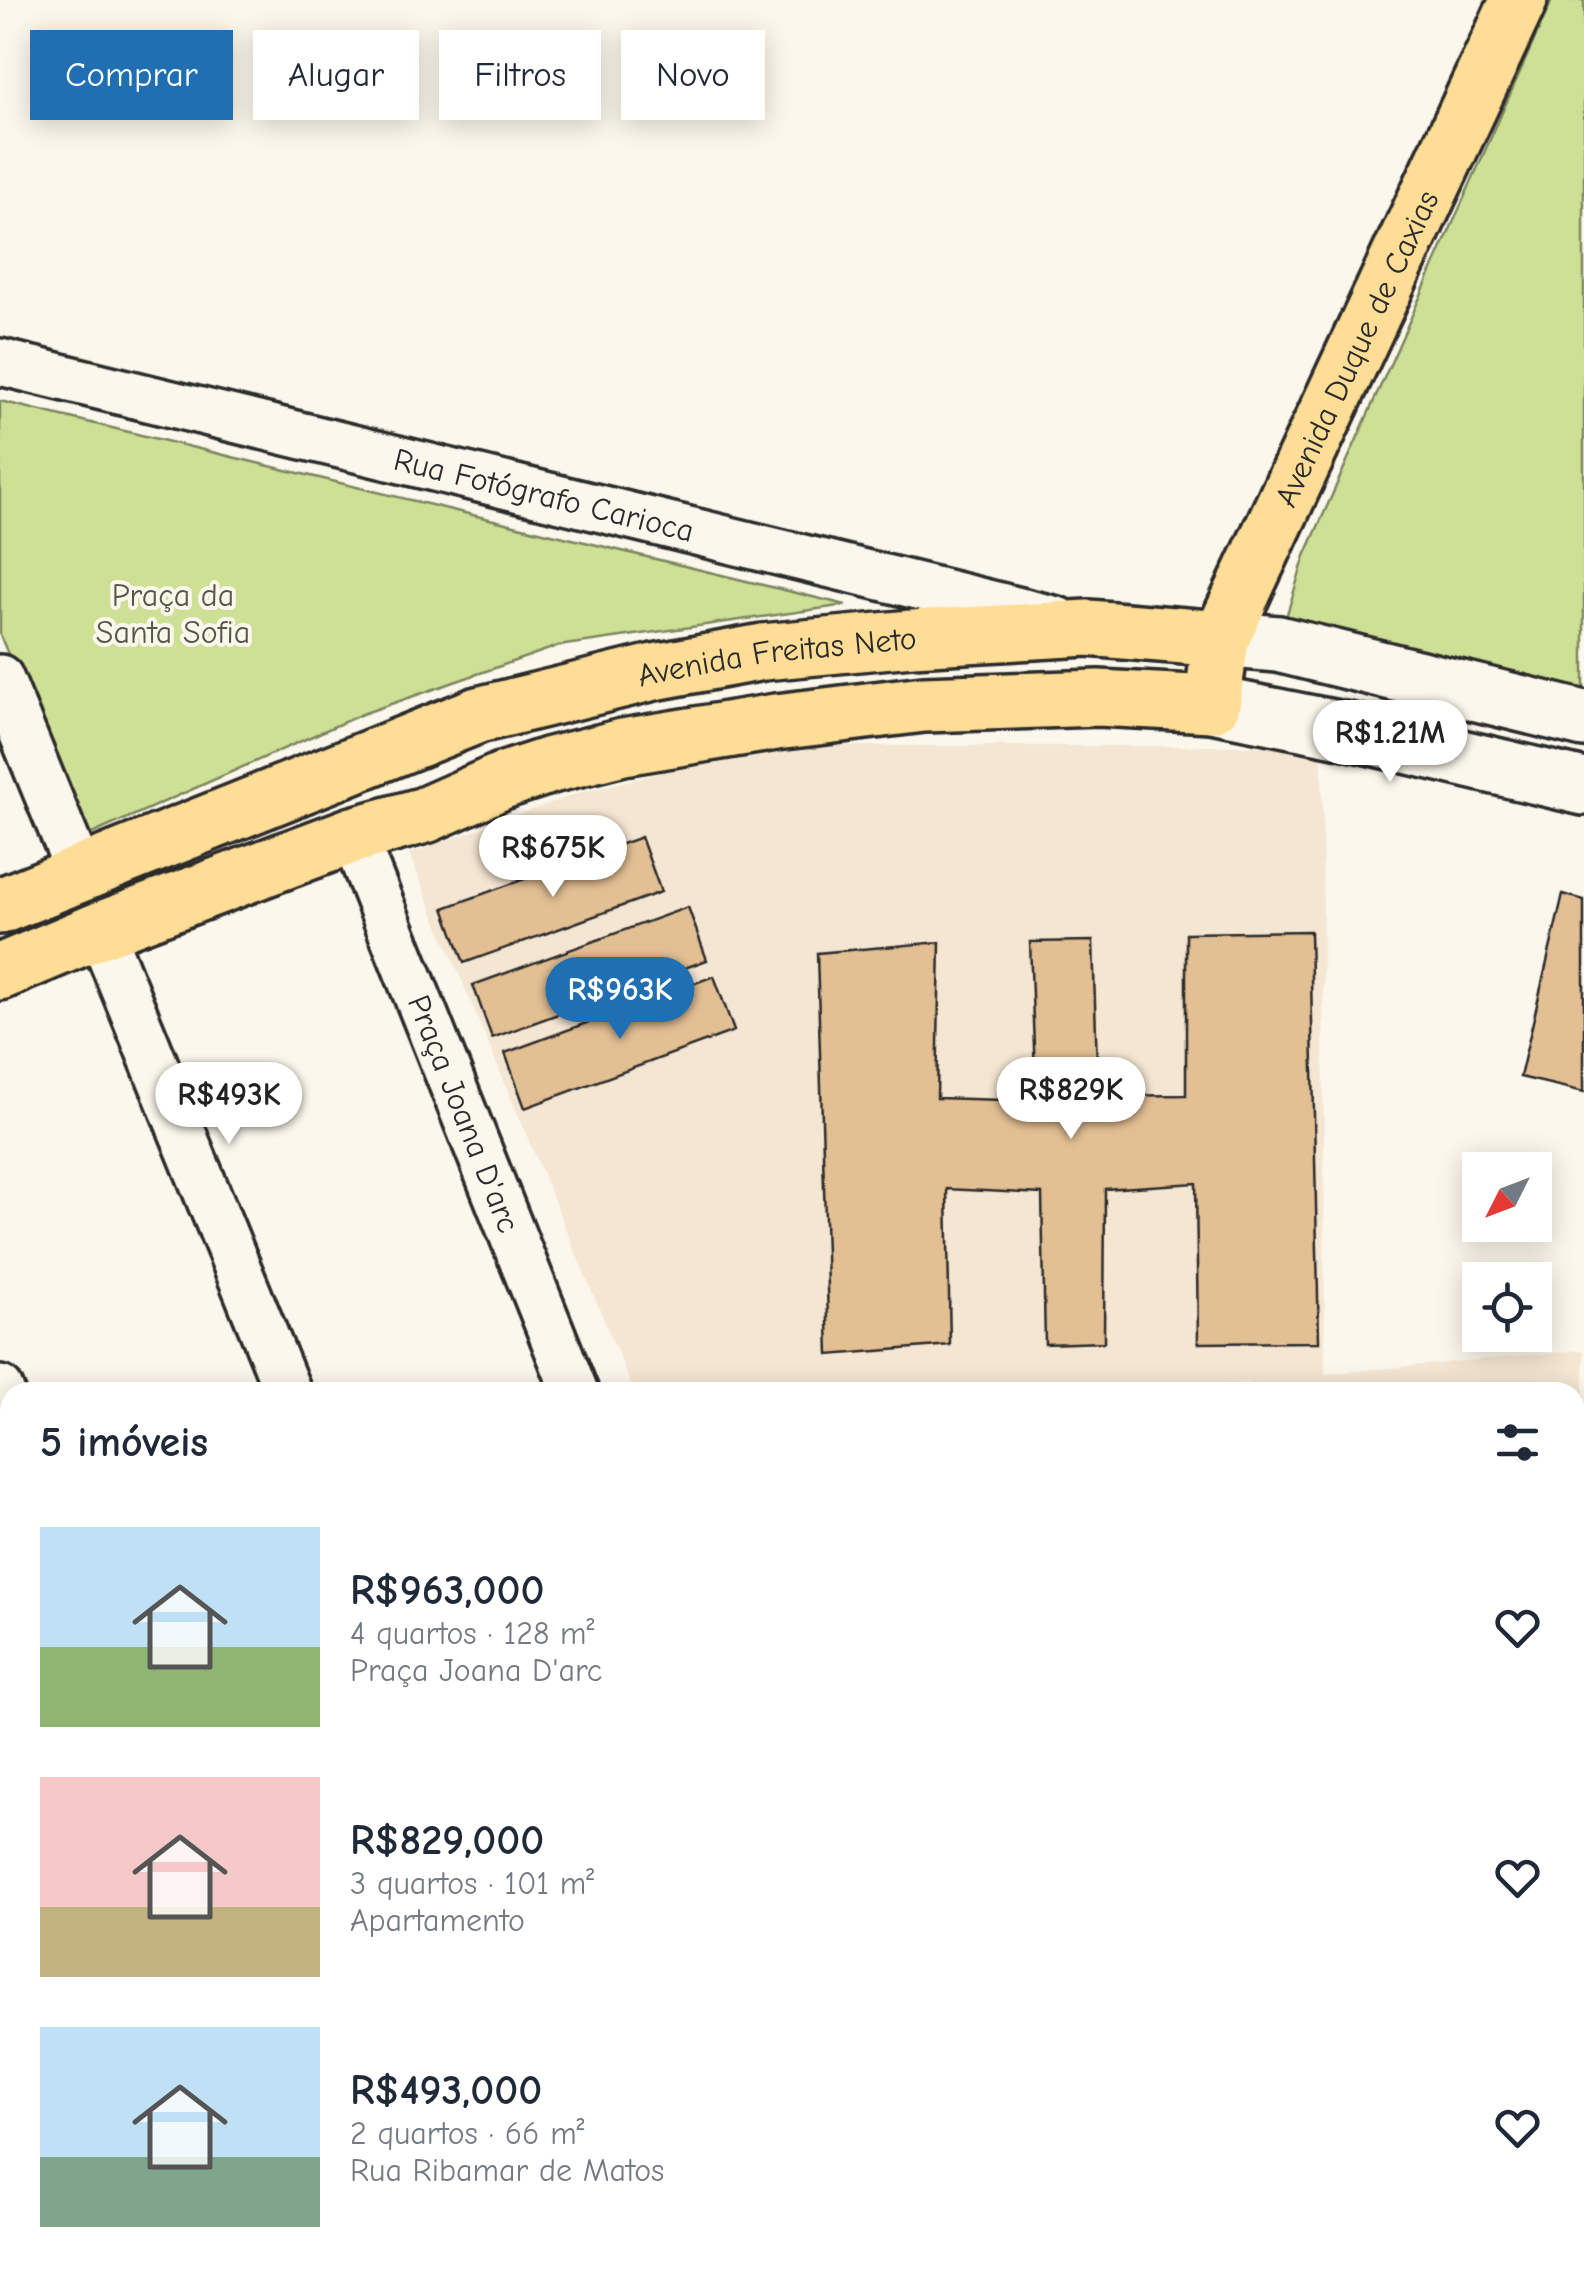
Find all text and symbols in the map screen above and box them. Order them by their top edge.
chip: Comprar [30,30,233,120]
chip: Alugar [253,30,419,120]
chip: Filtros [439,30,601,120]
chip: Novo [621,30,765,120]
street label: Avenida Duque de Caxias [1267,185,1447,513]
street label: Rua Fotógrafo Carioca [390,441,698,550]
park label: Praça da Santa Sofia [96,577,250,651]
street label: Avenida Freitas Neto [634,620,918,694]
pin: R$1.21M [1298,700,1482,785]
text: R$1.21M [1335,714,1445,751]
pin: R$675K [472,815,634,900]
text: R$675K [501,829,605,866]
pin: R$963K [539,957,701,1042]
text: R$963K [567,971,673,1008]
street label: Praça Joana D'arc [400,990,528,1238]
pin: R$829K [990,1057,1152,1142]
pin: R$493K [148,1062,310,1147]
text: R$829K [1019,1071,1124,1108]
text: R$493K [177,1076,281,1113]
north arrow [1462,1152,1552,1242]
map controls [1462,1152,1552,1352]
button: locate [1462,1262,1552,1352]
icon: filters [1490,1415,1545,1470]
text: 5 imóveis [40,1418,208,1467]
text: R$963,000 [350,1566,545,1615]
icon: home [120,1567,240,1687]
icon: heart [1490,1600,1545,1655]
text: 4 quartos · 128 m² [350,1615,595,1652]
text: Praça Joana D'arc [350,1652,602,1689]
text: R$829,000 [350,1816,544,1865]
icon: home [120,1817,240,1937]
icon: heart [1490,1850,1545,1905]
text: 3 quartos · 101 m² [350,1865,594,1902]
text: Apartamento [350,1902,525,1939]
text: R$493,000 [350,2066,542,2115]
icon: home [120,2067,240,2187]
icon: heart [1490,2100,1545,2155]
text: 2 quartos · 66 m² [350,2115,585,2152]
text: Rua Ribamar de Matos [350,2152,664,2189]

